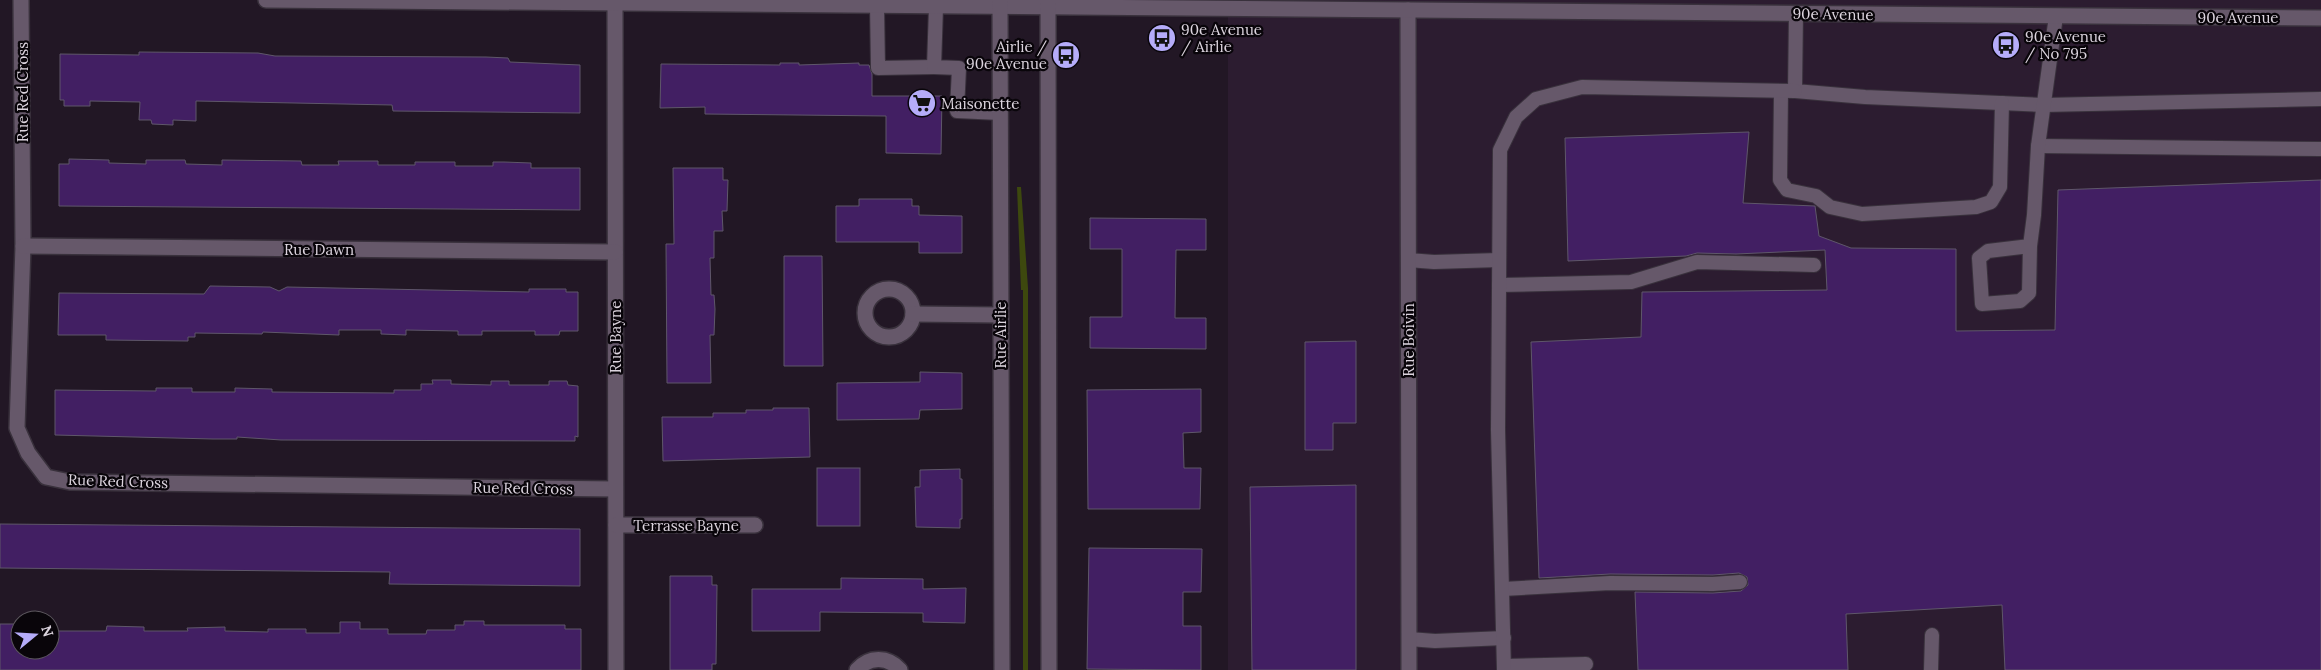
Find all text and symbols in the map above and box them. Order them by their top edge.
street label: 90e Avenue [1792,4,1874,24]
street label: 90e Avenue [2198,8,2278,27]
place label: 90e Avenue / Airlie [1181,20,1262,57]
bus stop icon: 90e Avenue / Airlie [1147,23,1177,53]
place label: 90e Avenue / No 795 [2025,27,2106,64]
bus stop icon: 90e Avenue / No 795 [1991,30,2021,60]
place label: Airlie / 90e Avenue [966,37,1048,73]
bus stop icon: Airlie / 90e Avenue [1051,40,1081,70]
street label: Rue Red Cross [13,42,32,142]
supermarket icon: Maisonette [907,88,937,118]
place label: Maisonette [941,94,1019,113]
street label: Rue Dawn [284,240,354,259]
street label: Rue Bayne [606,301,625,373]
street label: Rue Airlie [991,302,1010,368]
street label: Rue Boivin [1399,303,1418,377]
street label: Rue Red Cross [68,470,168,492]
street label: Rue Red Cross [473,478,573,498]
street label: Terrasse Bayne [633,516,739,535]
north arrow [10,610,60,660]
text: N [37,623,58,639]

